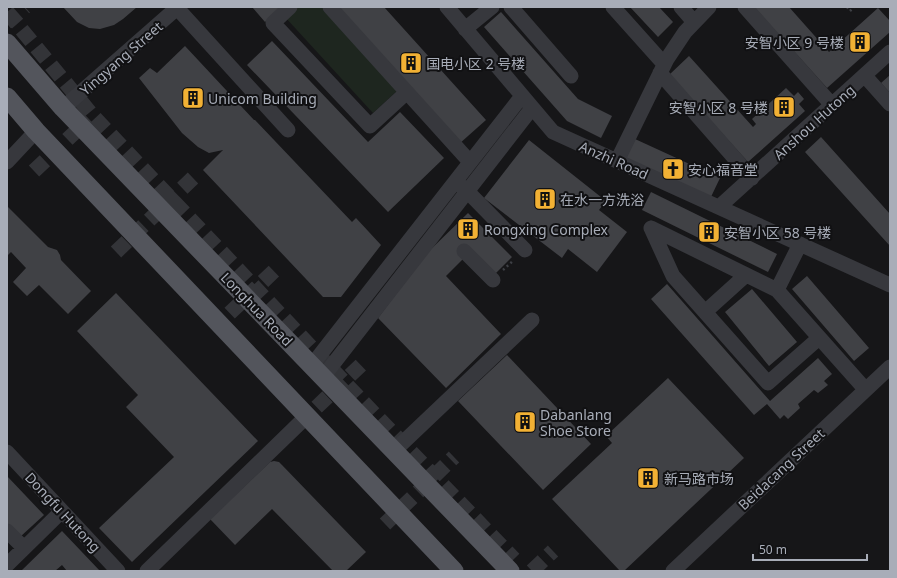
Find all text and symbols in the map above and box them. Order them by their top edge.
street label: Yingyang Street [76,17,166,99]
building icon: 安智小区 9 号楼 [847,29,873,55]
place label: 安智小区 9 号楼 [745,33,844,52]
building icon: 国电小区 2 号楼 [398,50,424,76]
place label: 国电小区 2 号楼 [426,54,525,73]
street label: Anshou Hutong [769,80,859,164]
building icon: Unicom Building [180,85,206,111]
place label: Unicom Building [208,89,317,108]
building icon: 安智小区 8 号楼 [771,94,797,120]
place label: 安智小区 8 号楼 [669,98,768,117]
street label: Anzhi Road [576,136,652,184]
church icon: 安心福音堂 [660,156,686,182]
place label: 安心福音堂 [688,160,758,179]
building icon: 在水一方洗浴 [532,186,558,212]
place label: 在水一方洗浴 [560,190,644,209]
building icon: Rongxing Complex [455,216,481,242]
building icon: 安智小区 58 号楼 [696,219,722,245]
place label: Rongxing Complex [484,220,609,239]
place label: 安智小区 58 号楼 [724,223,831,242]
street label: Longhua Road [217,268,297,350]
place label: Dabanlang Shoe Store [540,405,612,440]
building icon: Dabanlang Shoe Store [512,409,538,435]
street label: Beidacang Street [734,424,828,514]
building icon: 新马路市场 [635,465,661,491]
street label: Dongfu Hutong [21,468,105,556]
place label: 新马路市场 [664,469,734,488]
scale bar [753,536,867,562]
text: 50 m [759,541,787,558]

